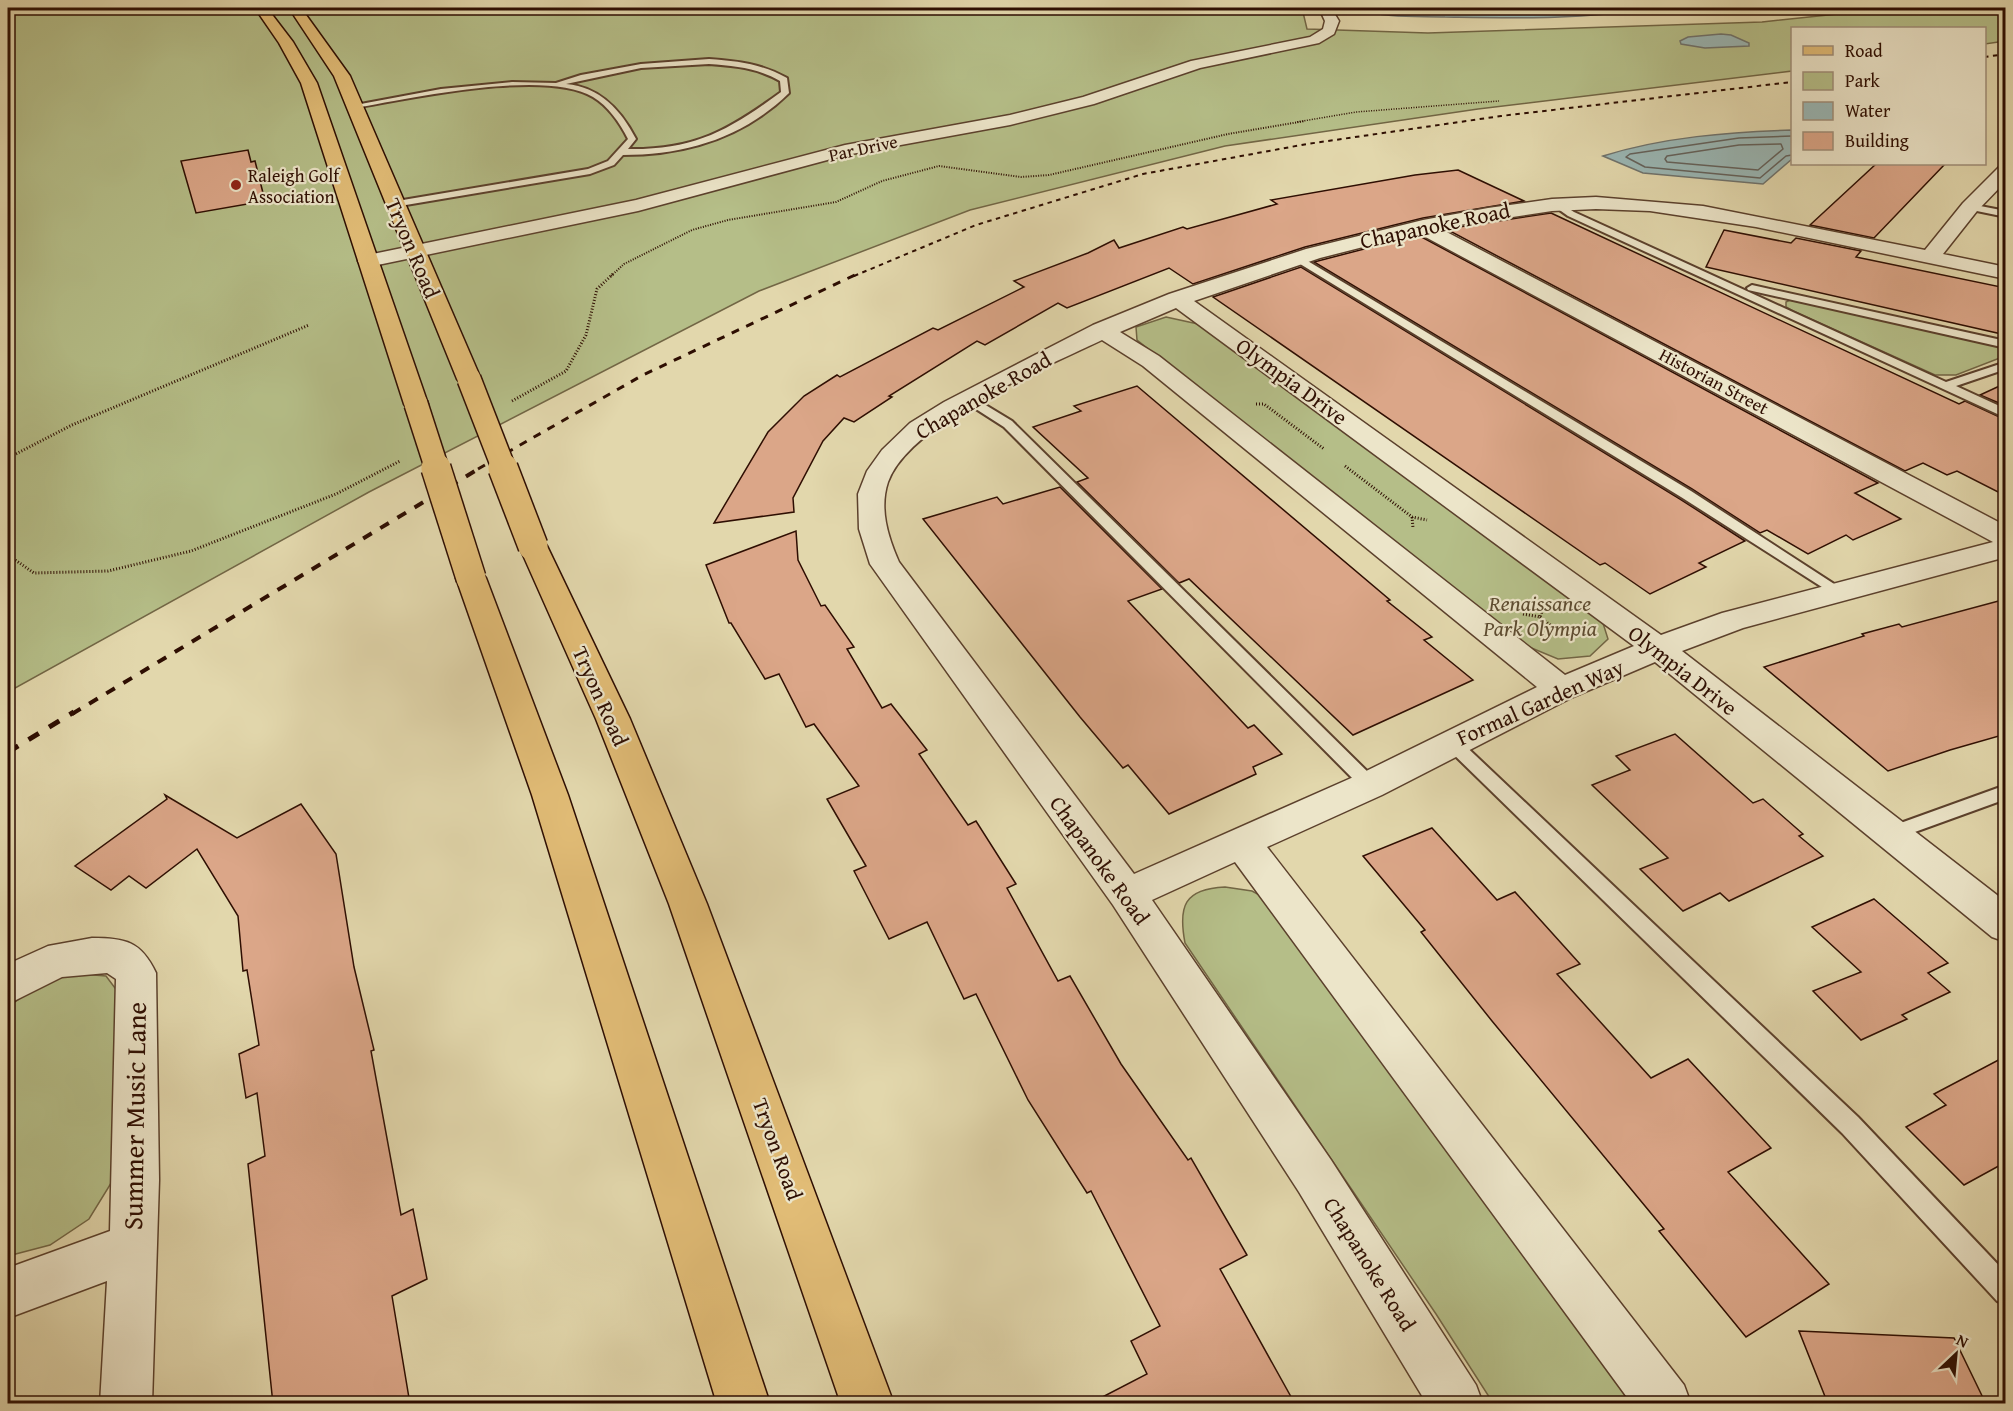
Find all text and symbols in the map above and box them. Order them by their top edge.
legend [1791,27,1986,165]
text: Road [1845,37,1883,64]
text: Park [1845,67,1881,94]
text: Water [1845,97,1891,124]
text: Building [1845,127,1909,154]
street label: Par Drive [826,128,900,168]
place label: Raleigh Golf Association [248,162,341,210]
marker: Raleigh Golf Association [229,178,243,192]
street label: Tryon Road [377,193,449,303]
street label: Chapanoke Road [1357,193,1513,257]
street label: Olympia Drive [1230,330,1354,432]
street label: Historian Street [1655,341,1774,421]
street label: Chapanoke Road [909,343,1057,447]
park label: Renaissance Park Olympia [1482,587,1597,644]
street label: Olympia Drive [1621,617,1745,723]
street label: Tryon Road [565,641,637,751]
street label: Formal Garden Way [1451,651,1629,753]
street label: Chapanoke Road [1042,789,1158,931]
street label: Summer Music Lane [112,1001,156,1231]
street label: Tryon Road [745,1094,811,1205]
street label: Chapanoke Road [1316,1191,1424,1337]
north arrow [1926,1324,1986,1384]
text: N [1953,1327,1973,1354]

